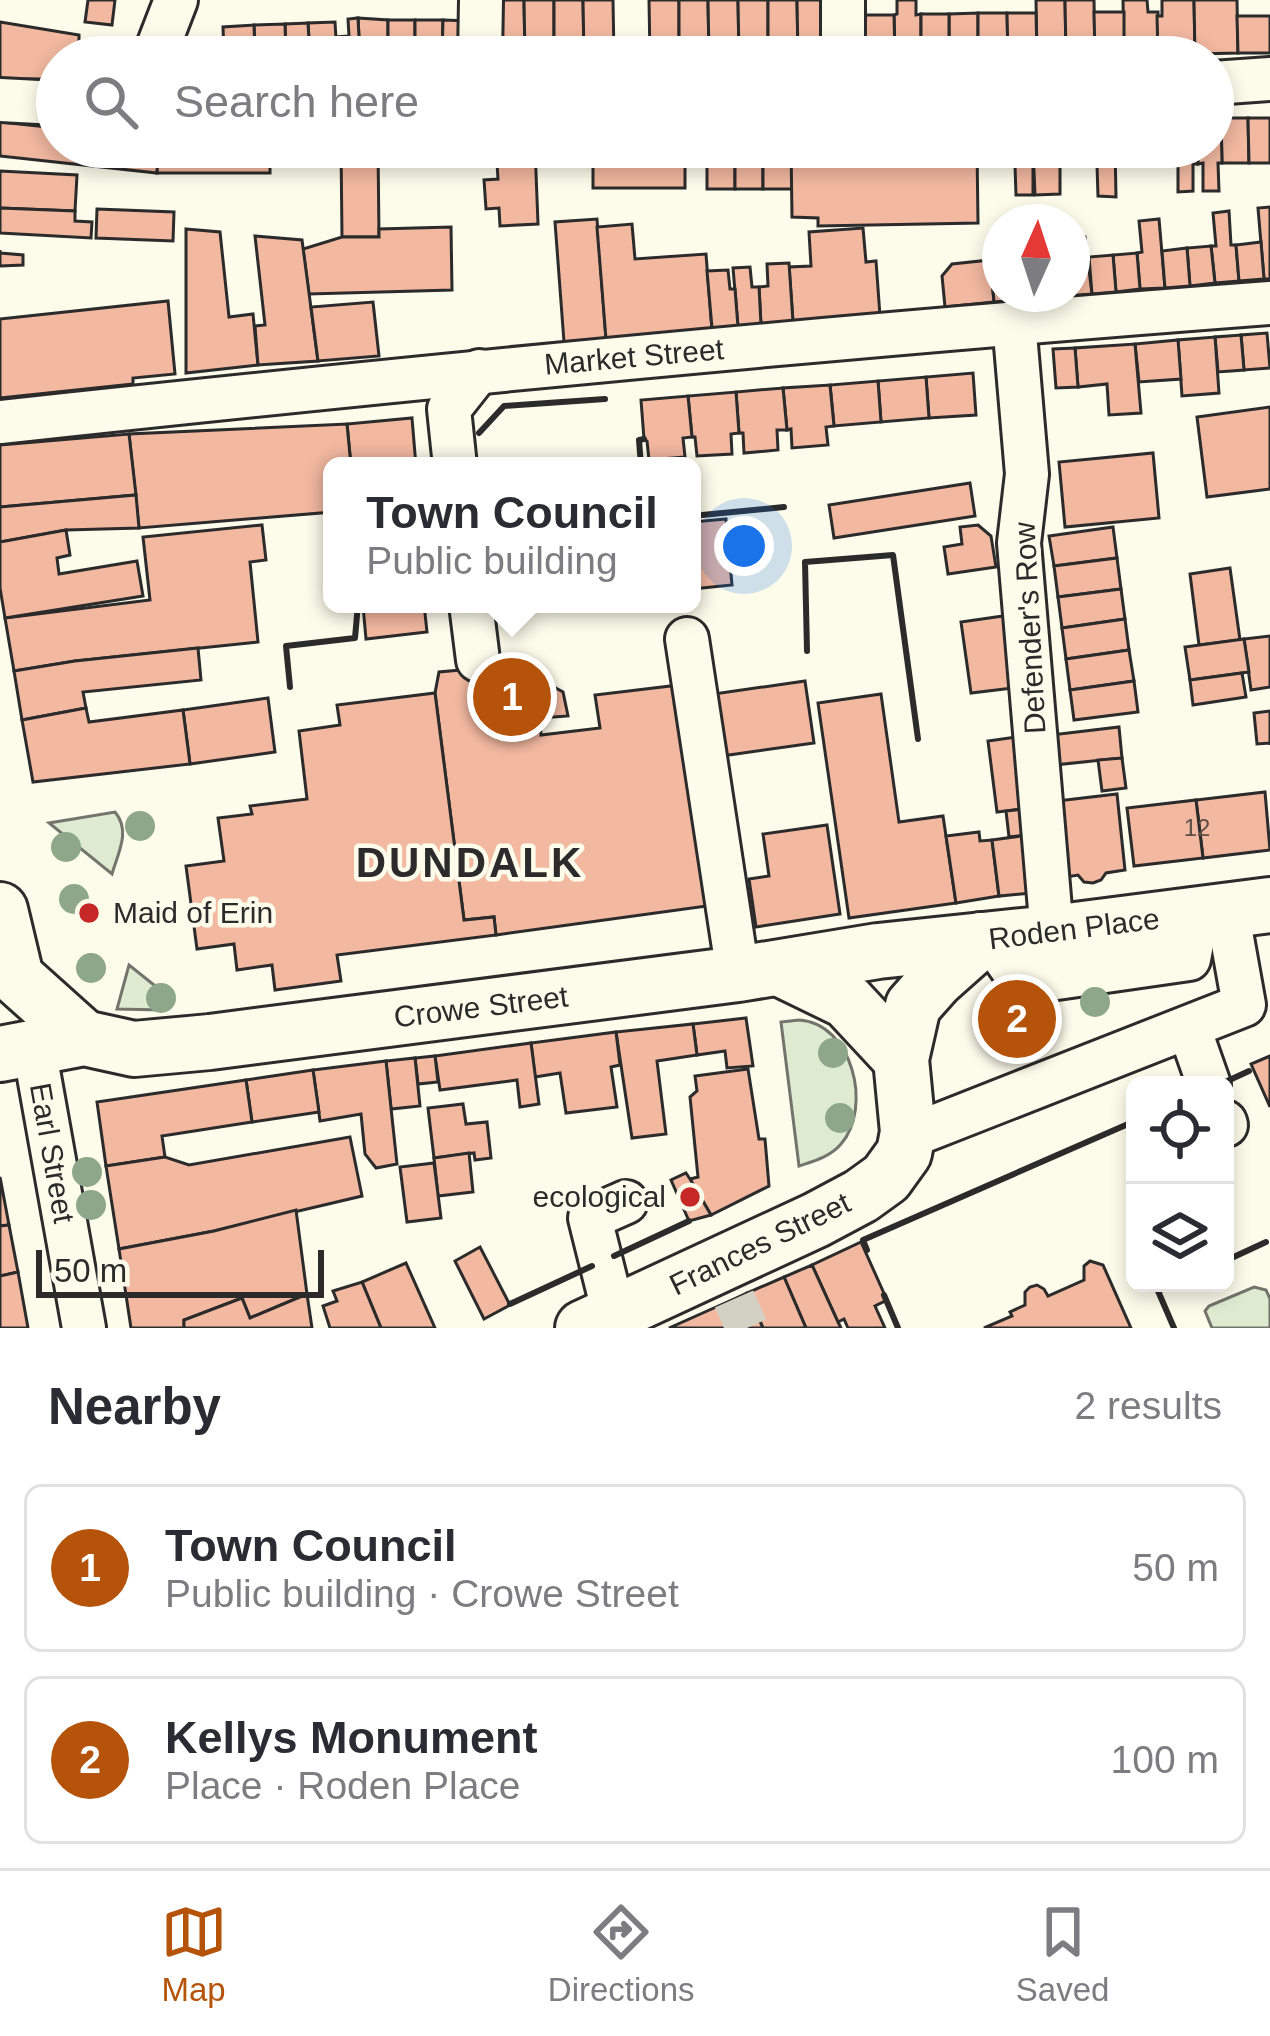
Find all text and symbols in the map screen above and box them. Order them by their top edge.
search box [36,36,1234,168]
icon: search [78,69,144,135]
text: Search here [174,76,419,127]
north arrow [982,204,1090,312]
street label: Market Street [543,332,726,381]
popup [323,457,701,613]
text: Town Council [366,487,658,538]
your location [714,516,774,576]
street label: Defender's Row [1007,521,1052,735]
text: Public building [366,539,618,582]
pin: 1 [473,652,551,742]
house number: 12 [1184,814,1210,841]
district label: DUNDALK [356,839,584,886]
place label: Maid of Erin [113,896,273,929]
marker: Maid of Erin [76,900,102,926]
street label: Roden Place [987,902,1161,955]
pin: 2 [978,974,1056,1064]
street label: Crowe Street [392,979,570,1034]
map controls [1126,1076,1234,1292]
button: locate [1126,1076,1234,1184]
street label: Earl Street [24,1080,81,1226]
place label: ecological [533,1180,666,1213]
marker: ecological [677,1184,703,1210]
button: layers [1126,1184,1234,1292]
street label: Frances Street [664,1185,856,1302]
scale bar [36,1244,324,1297]
text: 50 m [54,1252,127,1289]
text: Nearby [48,1378,221,1435]
text: 2 results [1075,1384,1222,1427]
text: Town Council [165,1520,457,1571]
text: 1 [79,1546,101,1589]
text: 50 m [1132,1546,1219,1589]
text: Public building · Crowe Street [165,1572,679,1615]
text: Kellys Monument [165,1712,538,1763]
text: 2 [79,1738,101,1781]
text: 100 m [1111,1738,1219,1781]
text: Place · Roden Place [165,1764,521,1807]
tab: Map [161,1899,227,2009]
tab: Directions [548,1899,695,2009]
tab: Saved [1016,1899,1109,2009]

